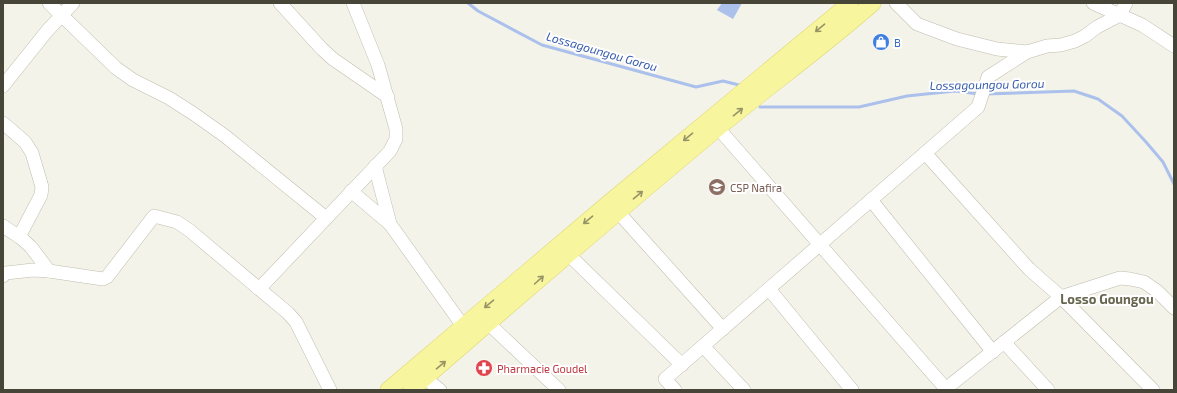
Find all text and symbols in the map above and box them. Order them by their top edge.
one-way arrow [815,23,826,32]
water label: Lossagoungou Gorou [545,28,659,74]
shop icon: B [871,32,891,52]
place label: B [894,36,901,49]
water label: Lossagoungou Gorou [929,76,1045,92]
one-way arrow [733,108,743,117]
one-way arrow [682,133,693,142]
school or university icon: CSP Nafira [707,177,727,197]
place label: CSP Nafira [730,181,782,194]
one-way arrow [633,191,643,200]
one-way arrow [582,216,593,225]
one-way arrow [534,275,544,284]
district label: Losso Goungou [1060,291,1154,307]
one-way arrow [483,300,494,309]
pharmacy icon: Pharmacie Goudel [474,358,494,378]
one-way arrow [435,360,446,369]
place label: Pharmacie Goudel [497,362,588,375]

